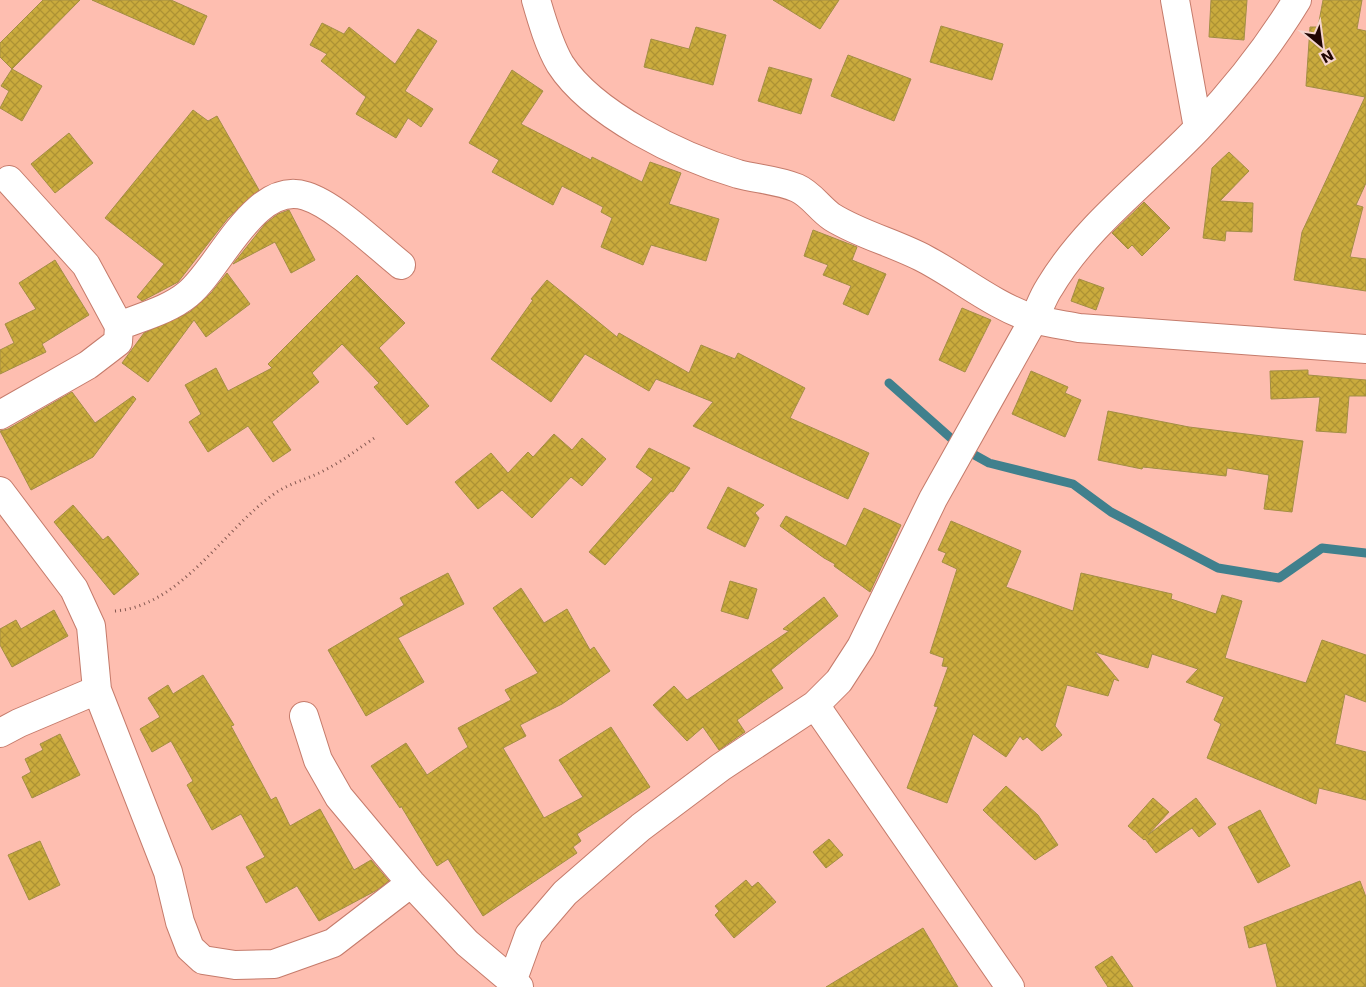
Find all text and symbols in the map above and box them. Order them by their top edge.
north arrow [1296,20,1346,70]
text: N [1318,47,1336,66]

